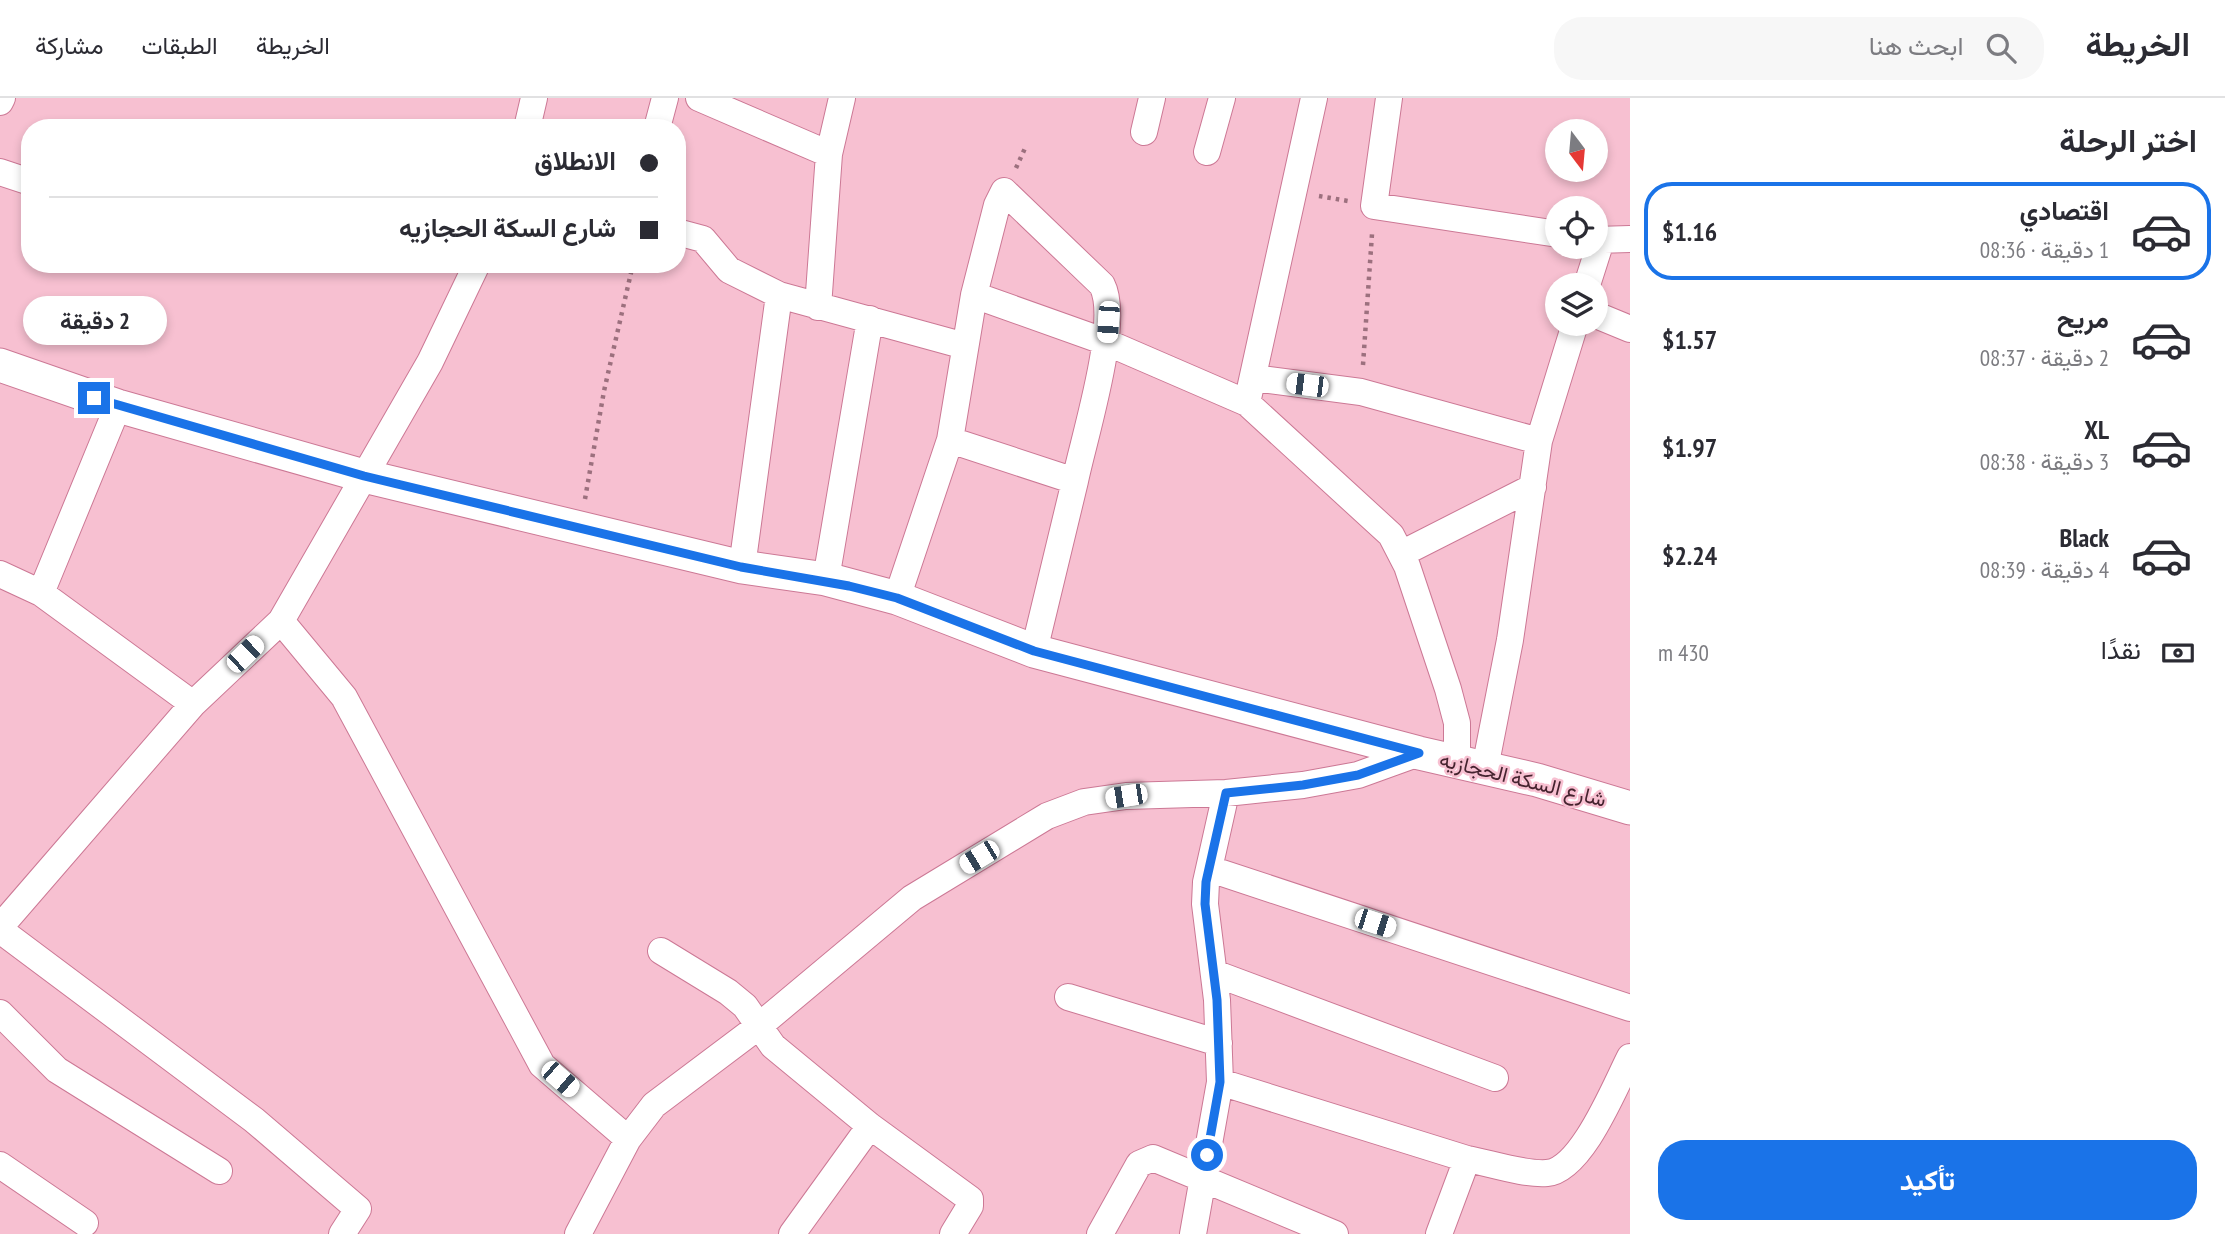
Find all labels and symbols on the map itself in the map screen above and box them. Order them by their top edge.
north arrow [1545,119,1608,182]
callout: 2 دقيقة [22,296,166,345]
car [1097,300,1120,344]
car [1285,372,1330,398]
route end [78,382,110,414]
car [223,632,268,676]
street label: شارع السكة الحجازيه [1436,745,1609,814]
car [1104,782,1149,810]
car [956,837,1003,877]
car [1352,907,1399,939]
car [538,1057,583,1101]
route start [1191,1139,1223,1171]

